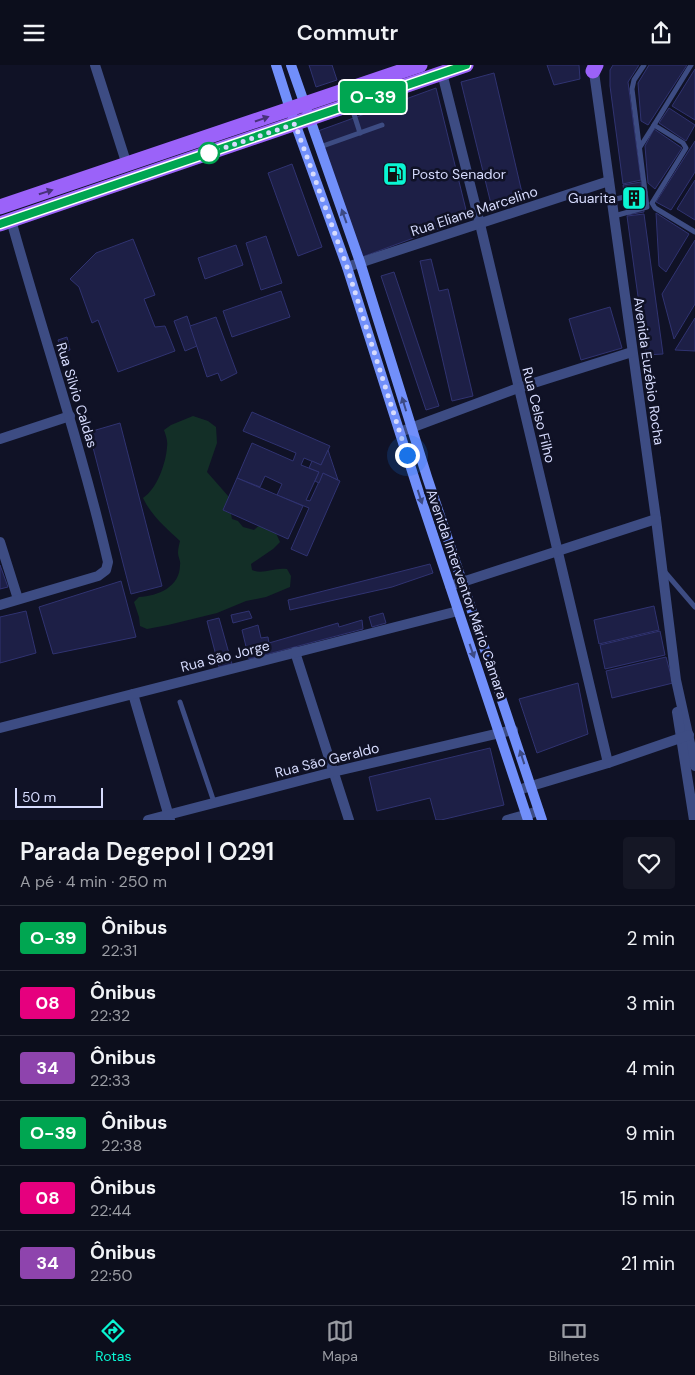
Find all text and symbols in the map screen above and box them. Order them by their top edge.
text: Commutr [297,18,398,47]
icon: menu [20,19,48,47]
icon: share [647,19,675,47]
line badge: O-39 [338,81,408,113]
text: O-39 [350,85,396,109]
one-way arrow [255,114,270,122]
unlabelled marker [198,142,220,164]
fuel station icon: Posto Senador [382,161,408,187]
place label: Posto Senador [412,165,506,183]
street label: Rua Eliane Marcelino [408,182,540,240]
building icon: Guarita [621,185,647,211]
one-way arrow [39,188,54,195]
place label: Guarita [568,189,616,207]
one-way arrow [340,209,347,224]
street label: Avenida Euzébio Rocha [630,296,668,446]
street label: Rua Silvio Caldas [52,340,102,450]
street label: Rua Celso Filho [518,365,560,465]
one-way arrow [400,396,407,411]
your location [395,443,420,468]
street label: Avenida Interventor Mário Câmara [423,487,511,701]
one-way arrow [417,490,424,505]
street label: Rua São Jorge [179,636,271,676]
one-way arrow [469,644,476,659]
street label: Rua São Geraldo [273,738,381,782]
one-way arrow [517,749,525,764]
scale bar [15,785,102,808]
text: 50 m [22,788,56,806]
text: Parada Degepol | O291 [20,836,274,867]
button: heart [623,837,675,889]
text: A pé · 4 min · 250 m [20,871,167,892]
text: Ônibus [101,915,167,940]
text: O-39 [30,926,76,950]
text: 2 min [627,926,675,951]
text: 22:31 [101,940,137,961]
text: Ônibus [90,980,156,1005]
text: 08 [35,991,60,1015]
text: 3 min [626,991,675,1016]
text: 22:32 [90,1005,130,1026]
text: Ônibus [90,1045,156,1070]
text: 34 [36,1056,59,1080]
text: 4 min [626,1056,675,1081]
text: 22:33 [90,1070,131,1091]
text: Ônibus [101,1110,167,1135]
text: O-39 [30,1121,76,1145]
text: 9 min [626,1121,675,1146]
text: 22:38 [101,1135,142,1156]
text: Ônibus [90,1175,156,1200]
text: 08 [35,1186,60,1210]
text: 15 min [620,1186,675,1211]
text: 22:44 [90,1200,131,1221]
text: Ônibus [90,1240,156,1265]
text: 34 [36,1251,59,1275]
text: 21 min [621,1251,675,1276]
text: 22:50 [90,1265,132,1286]
tab: Rotas [95,1317,131,1365]
tab: Mapa [322,1317,358,1365]
tab: Bilhetes [549,1317,600,1365]

